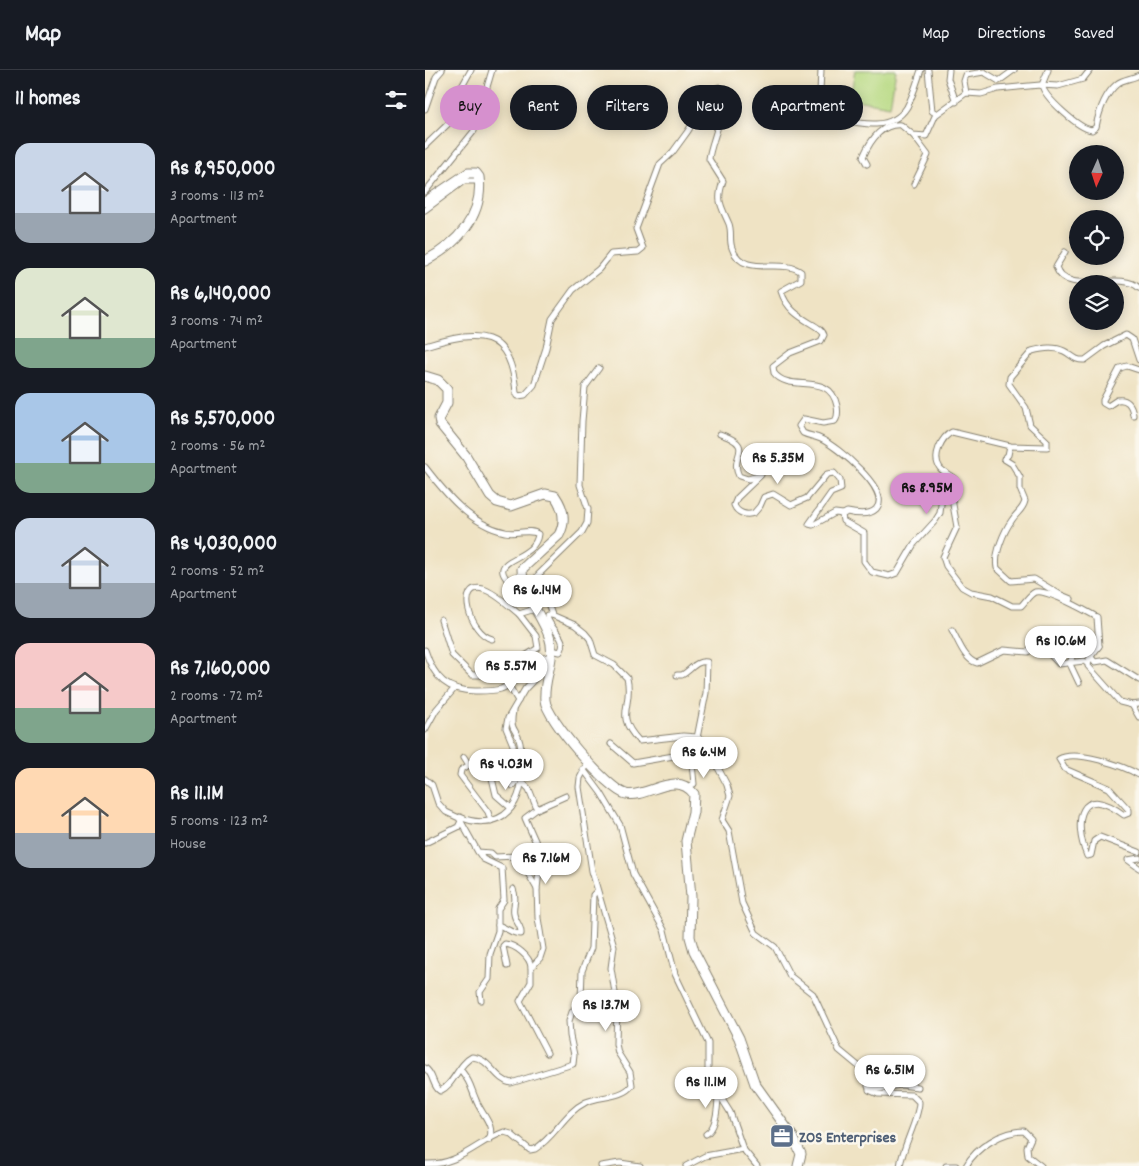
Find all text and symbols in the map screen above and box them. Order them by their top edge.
text: Map [25,18,61,52]
text: Map [922,22,949,47]
text: Directions [977,22,1046,47]
text: Saved [1074,22,1114,47]
text: 11 homes [15,85,80,115]
chip: Buy [440,85,500,130]
chip: Rent [510,85,577,130]
chip: Filters [587,85,668,130]
chip: New [678,85,742,130]
chip: Apartment [752,85,863,130]
icon: filters [382,86,410,114]
north arrow [1069,145,1124,200]
map controls [1069,145,1124,330]
text: Rs 8,950,000 [170,155,275,185]
icon: home [55,163,115,223]
text: 3 rooms · 113 m² [170,185,264,208]
text: Apartment [170,208,237,231]
button: locate [1069,210,1124,265]
button: layers [1069,275,1124,330]
text: Rs 6,140,000 [170,280,271,310]
icon: home [55,288,115,348]
text: 3 rooms · 74 m² [170,310,263,333]
text: Apartment [170,333,237,356]
text: Rs 5,570,000 [170,405,275,435]
icon: home [55,413,115,473]
text: 2 rooms · 56 m² [170,435,265,458]
pin: Rs 5.35M [726,442,830,485]
text: Rs 5.35M [752,447,804,470]
text: Apartment [170,458,237,481]
pin: Rs 8.95M [875,472,979,515]
text: Rs 8.95M [901,477,953,500]
text: Rs 4,030,000 [170,530,277,560]
icon: home [55,538,115,598]
text: 2 rooms · 52 m² [170,560,264,583]
pin: Rs 6.14M [485,574,589,617]
text: Rs 6.14M [513,579,561,602]
text: Apartment [170,583,237,606]
pin: Rs 10.6M [1009,626,1113,668]
text: Rs 10.6M [1036,630,1086,653]
pin: Rs 5.57M [459,650,563,693]
text: Rs 7,160,000 [170,655,271,685]
text: Rs 5.57M [485,655,537,678]
icon: home [55,663,115,723]
text: 2 rooms · 72 m² [170,685,263,708]
text: Apartment [170,708,237,731]
pin: Rs 6.4M [658,736,750,779]
text: Rs 6.4M [682,741,726,764]
pin: Rs 4.03M [454,748,558,791]
text: Rs 4.03M [480,753,532,776]
text: Rs 11.1M [170,780,223,810]
icon: home [55,788,115,848]
text: 5 rooms · 123 m² [170,810,268,833]
text: House [170,833,206,856]
pin: Rs 7.16M [494,842,598,885]
text: Rs 7.16M [522,847,570,870]
pin: Rs 13.7M [554,990,658,1032]
text: Rs 13.7M [583,994,629,1017]
pin: Rs 6.51M [838,1054,942,1097]
text: Rs 6.51M [866,1059,914,1082]
pin: Rs 11.1M [654,1066,758,1109]
text: Rs 11.1M [686,1071,726,1094]
office icon: ZOS Enterprises [769,1123,795,1149]
place label: ZOS Enterprises [799,1127,897,1150]

